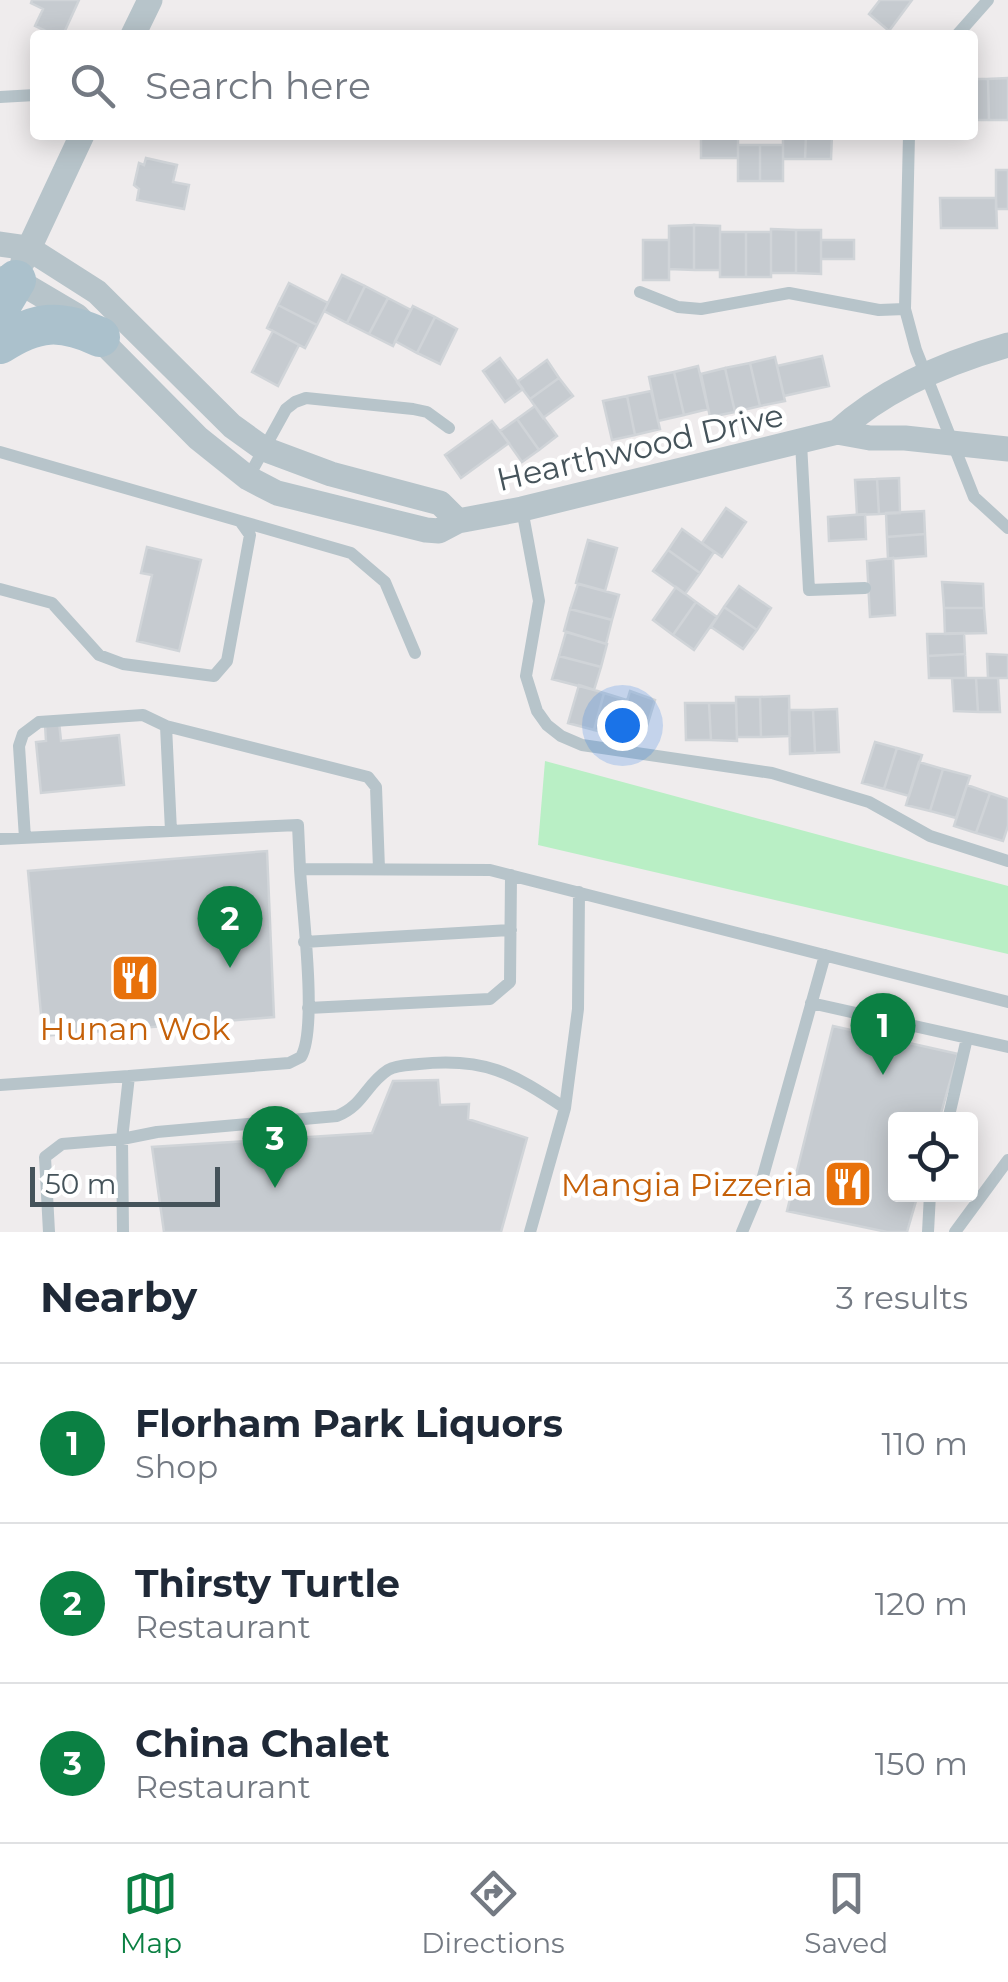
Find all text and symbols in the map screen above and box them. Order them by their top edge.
search box [30,30,978,140]
icon: search [65,58,120,113]
text: Search here [145,62,371,109]
street label: Hearthwood Drive [493,395,787,499]
your location [597,700,648,751]
pin: 2 [198,886,262,968]
restaurant icon: Hunan Wok [109,952,161,1004]
pin: 1 [850,992,916,1075]
place label: Hunan Wok [39,1009,231,1048]
pin: 3 [242,1106,308,1188]
map controls [888,1112,978,1202]
button: locate [888,1112,978,1202]
restaurant icon: Mangia Pizzeria [822,1158,874,1210]
scale bar [30,1162,220,1206]
place label: Mangia Pizzeria [561,1165,813,1204]
text: 50 m [45,1167,116,1201]
text: Nearby [40,1271,197,1323]
text: 3 results [836,1278,968,1317]
text: Florham Park Liquors [135,1400,563,1447]
text: 1 [66,1424,79,1463]
text: 110 m [881,1424,968,1463]
text: Shop [135,1447,218,1486]
text: Thirsty Turtle [135,1560,400,1607]
text: 2 [63,1584,82,1623]
text: 120 m [875,1584,968,1623]
text: Restaurant [135,1607,311,1646]
text: China Chalet [135,1720,390,1767]
text: 3 [63,1744,82,1783]
text: 150 m [875,1744,968,1783]
text: Restaurant [135,1767,311,1806]
tab: Map [120,1866,182,1960]
tab: Directions [421,1866,565,1960]
tab: Saved [804,1866,888,1960]

